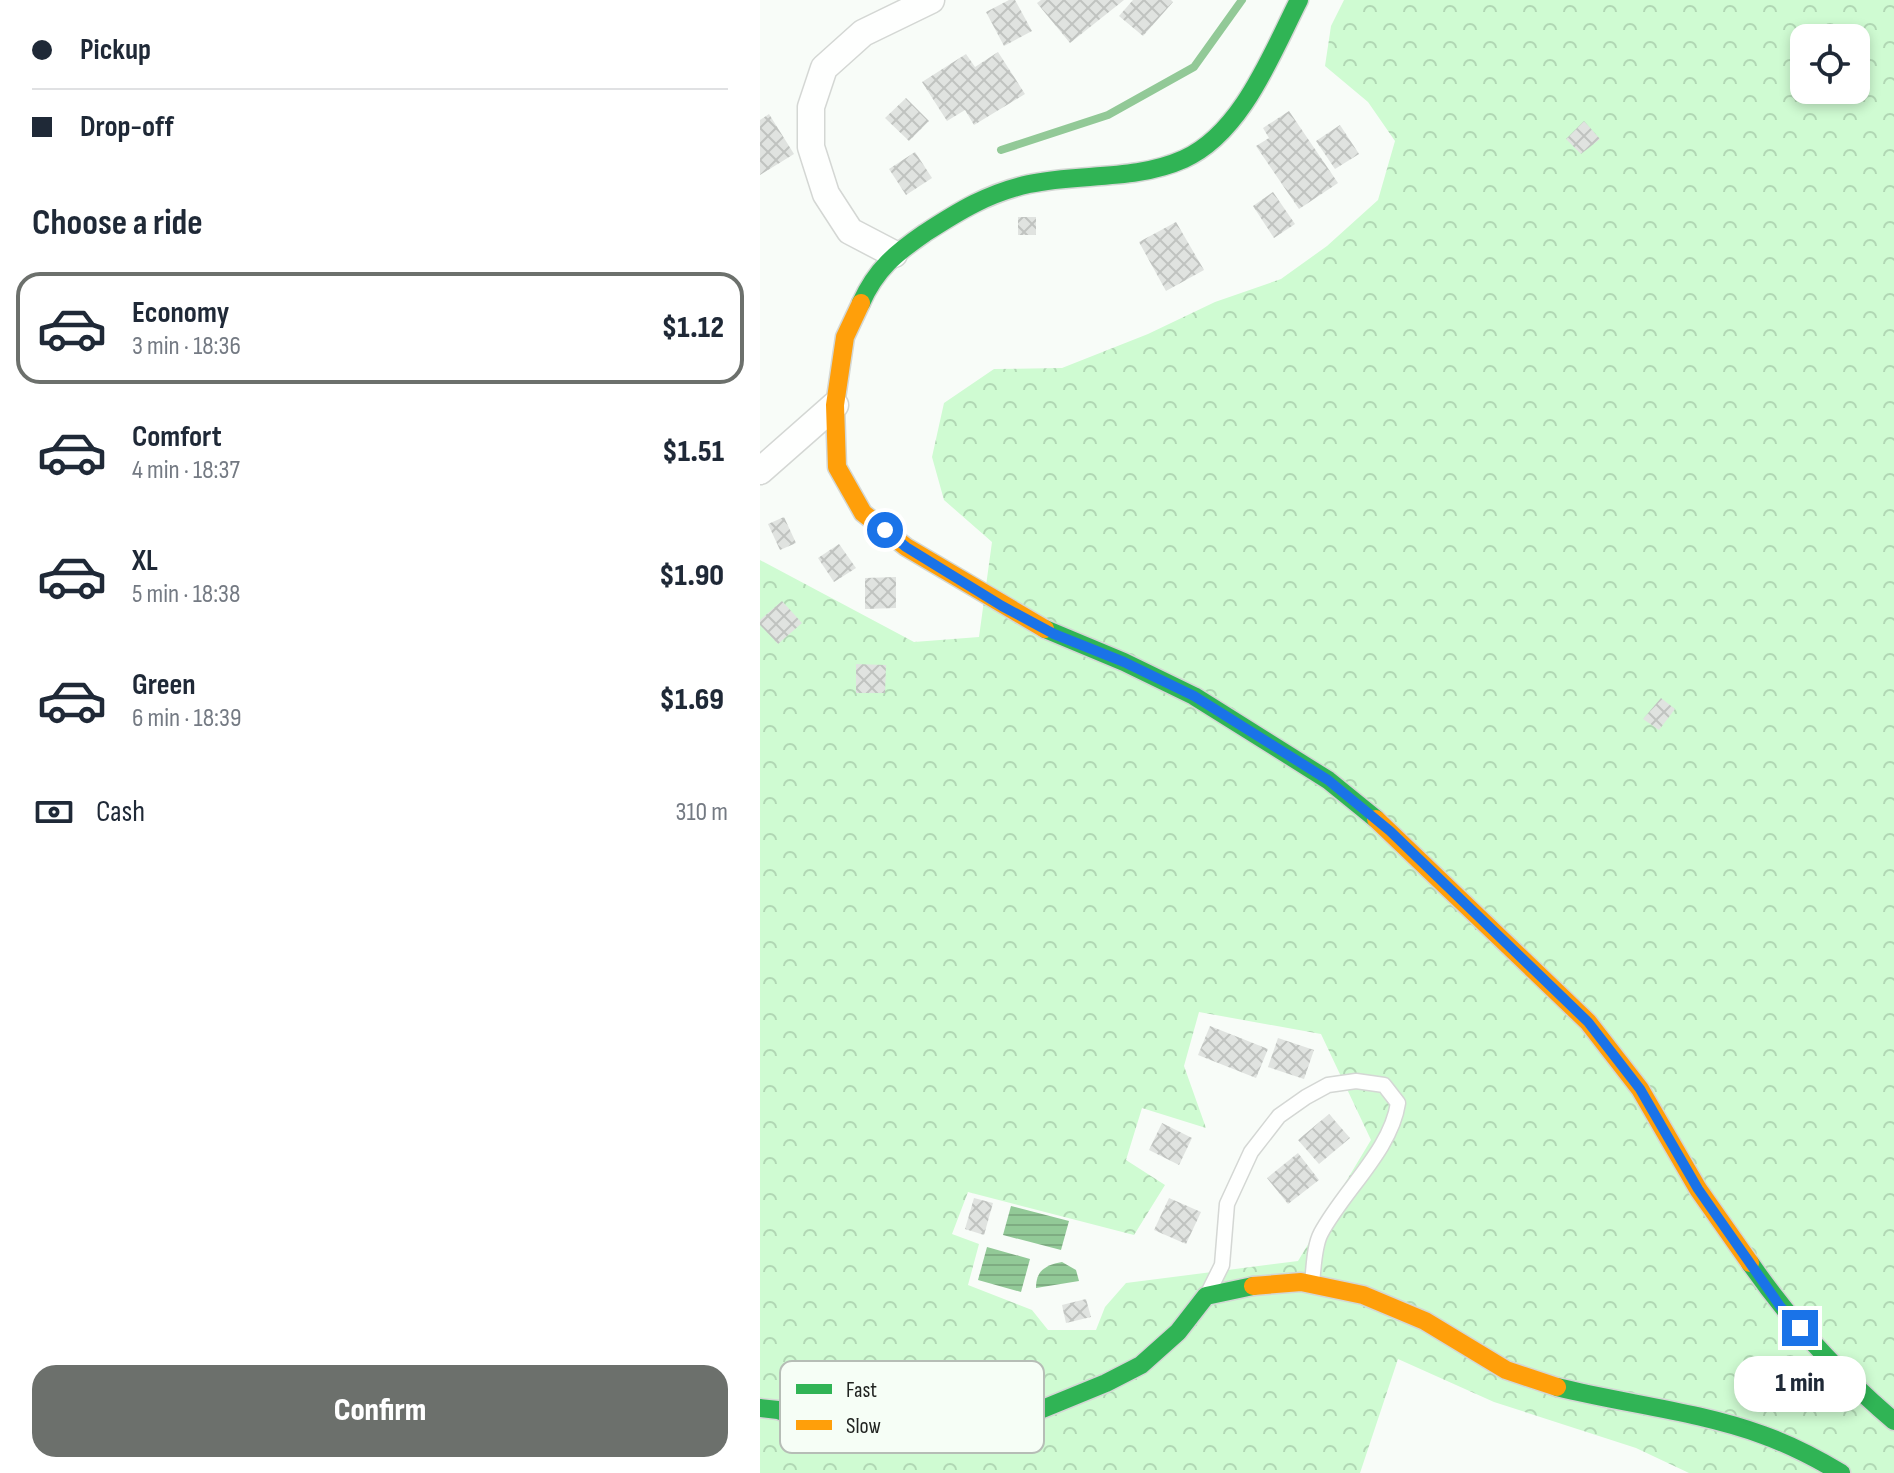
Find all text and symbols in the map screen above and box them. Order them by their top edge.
map controls [1790,24,1870,104]
button: locate [1790,24,1870,104]
text: Pickup [80,32,151,68]
text: Drop-off [80,109,174,145]
text: Choose a ride [32,202,203,245]
icon: car [36,292,108,364]
text: Economy [132,295,229,331]
text: $1.12 [662,310,724,346]
text: 3 min · 18:36 [132,331,241,362]
icon: car [36,416,108,488]
text: Comfort [132,419,222,455]
text: $1.51 [662,434,724,470]
text: 4 min · 18:37 [132,455,240,486]
route start [867,512,903,548]
icon: car [36,540,108,612]
text: XL [132,543,158,579]
text: $1.90 [659,558,724,594]
text: 5 min · 18:38 [132,579,240,610]
icon: car [36,664,108,736]
text: Green [132,667,196,703]
text: $1.69 [660,682,724,718]
text: 6 min · 18:39 [132,703,241,734]
icon: cash [32,790,76,834]
text: Cash [96,794,145,830]
text: 310 m [676,797,728,828]
route end [1782,1310,1818,1346]
callout: 1 min [1734,1356,1866,1412]
legend [780,1361,1044,1453]
button: Confirm [32,1365,728,1457]
text: 1 min [1775,1368,1825,1399]
text: Fast [846,1377,877,1404]
text: Slow [846,1413,881,1440]

